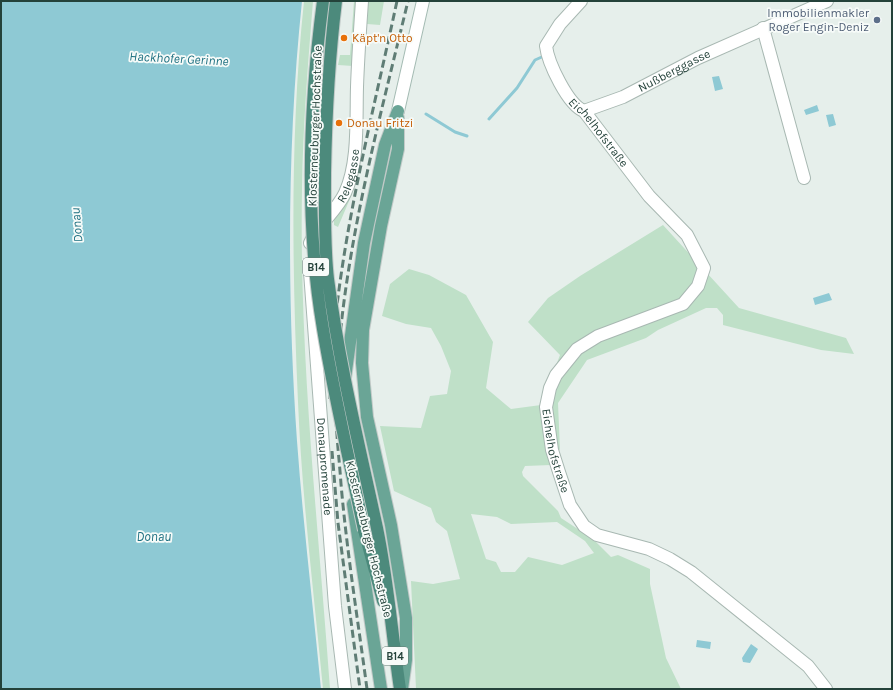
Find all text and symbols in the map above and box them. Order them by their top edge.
place label: Immobilienmakler Roger Engin-Deniz [767,6,870,34]
marker: Immobilienmakler Roger Engin-Deniz [872,15,882,25]
place label: Käpt'n Otto [352,31,412,45]
marker: Käpt'n Otto [339,33,349,43]
street label: Klosterneuburger Hochstraße [305,45,325,207]
street label: Nußberggasse [636,46,712,95]
water label: Hackhofer Gerinne [129,48,229,69]
street label: Eichelhofstraße [566,95,631,170]
place label: Donau Fritzi [347,116,413,130]
marker: Donau Fritzi [334,118,344,128]
street label: Relegasse [334,148,362,205]
water label: Donau [68,207,85,243]
road number: B14 [303,258,329,276]
street label: Eichelhofstraße [539,408,572,495]
street label: Donaupromenade [314,417,335,516]
street label: Klosterneuburger Hochstraße [343,459,395,619]
water label: Donau [137,529,171,544]
road number: B14 [382,647,408,665]

